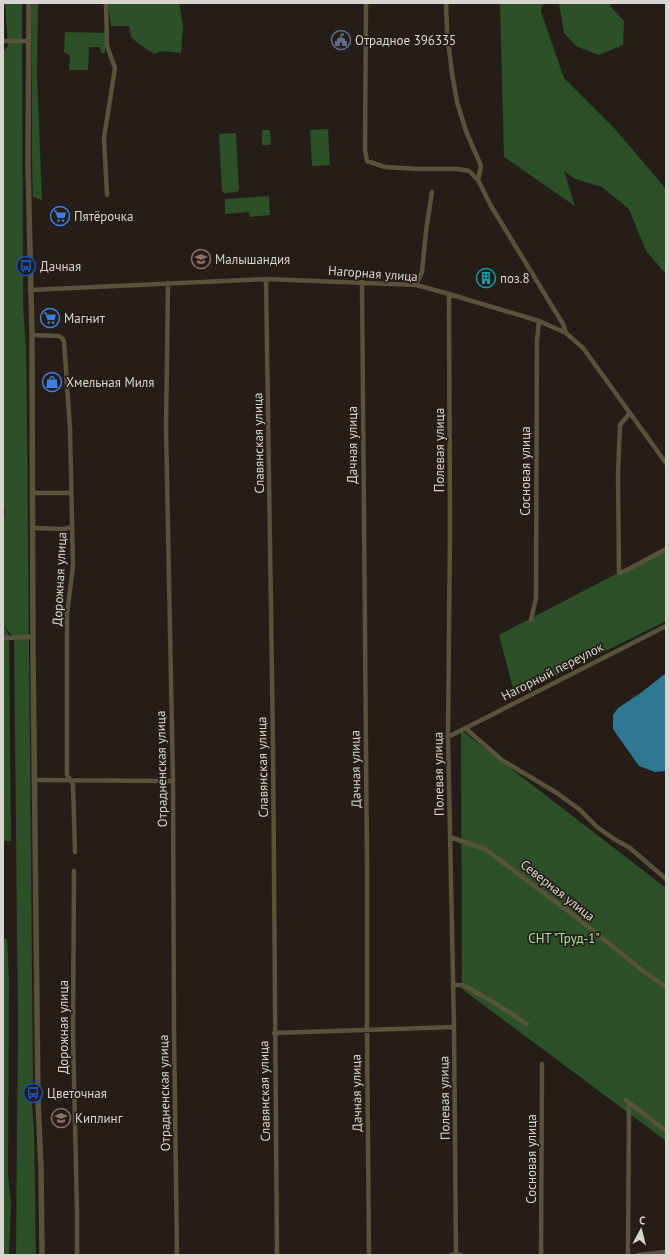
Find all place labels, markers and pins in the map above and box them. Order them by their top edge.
public building icon: Отрадное 396335 [330,29,352,51]
place label: Отрадное 396335 [355,32,456,49]
supermarket icon: Пятёрочка [49,205,71,227]
place label: Пятёрочка [74,208,133,225]
school or university icon: Малышандия [190,248,212,270]
place label: Малышандия [215,251,290,268]
bus stop icon: Дачная [15,255,37,277]
place label: Дачная [40,258,81,275]
building icon: поз.8 [475,267,497,289]
place label: поз.8 [500,270,530,287]
supermarket icon: Магнит [39,307,61,329]
place label: Магнит [64,310,106,327]
shop icon: Хмельная Миля [41,371,63,393]
place label: Хмельная Миля [66,374,155,391]
bus stop icon: Цветочная [22,1082,44,1104]
place label: Цветочная [47,1085,107,1102]
school or university icon: Киплинг [50,1107,72,1129]
place label: Киплинг [75,1110,123,1127]

